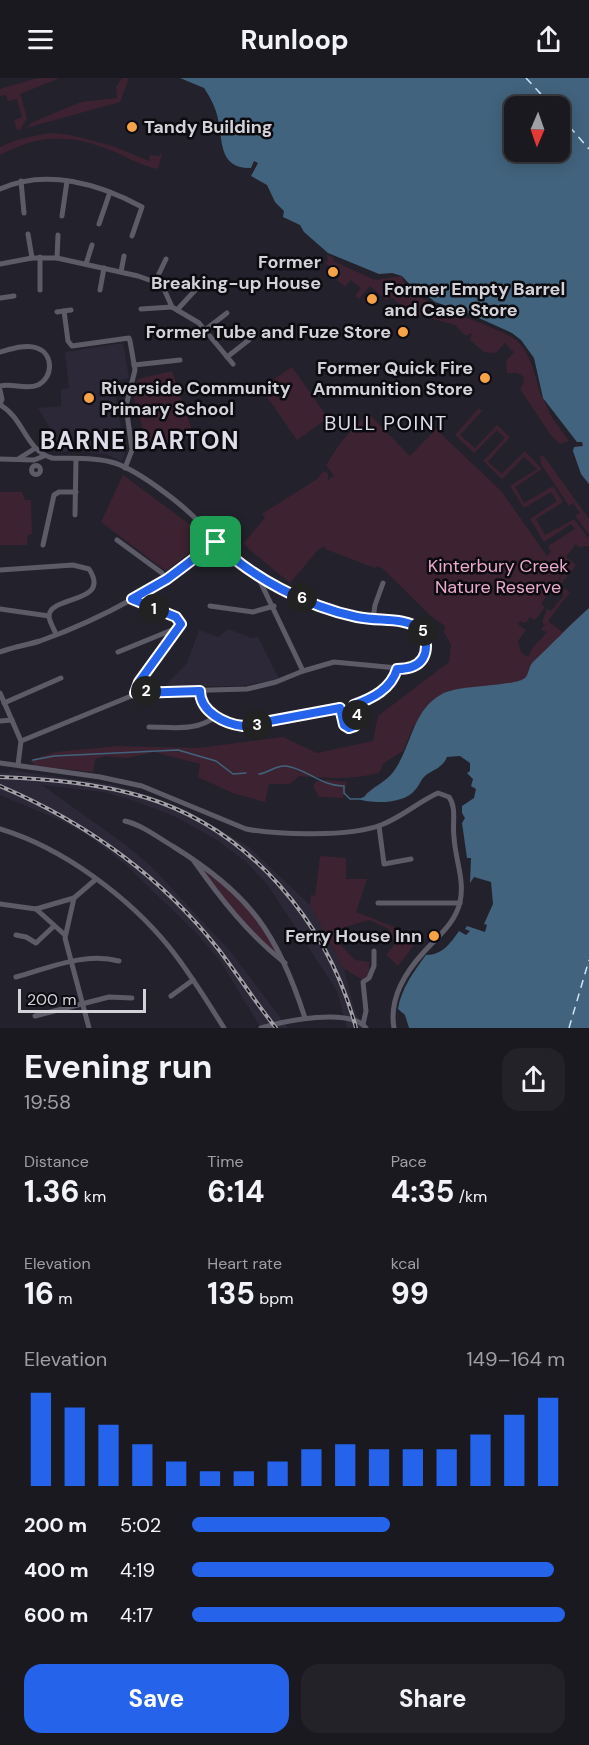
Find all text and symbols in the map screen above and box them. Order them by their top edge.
text: Runloop [240,22,349,57]
icon: menu [24,23,57,56]
icon: share [532,23,565,56]
north arrow [504,96,570,162]
map controls [504,96,570,162]
place label: Tandy Building [144,115,273,139]
marker: Tandy Building [125,120,139,134]
place label: Former Breaking-up House [151,250,321,295]
marker: Former Breaking-up House [326,265,340,279]
place label: Former Empty Barrel and Case Store [384,277,565,322]
marker: Former Empty Barrel and Case Store [365,292,379,306]
place label: Former Tube and Fuze Store [146,320,391,344]
marker: Former Tube and Fuze Store [396,325,410,339]
place label: Former Quick Fire Ammunition Store [313,356,473,401]
marker: Former Quick Fire Ammunition Store [478,371,492,385]
place label: Riverside Community Primary School [101,376,291,421]
marker: Riverside Community Primary School [82,391,96,405]
district label: BULL POINT [324,410,448,436]
district label: BARNE BARTON [40,425,240,456]
pin [190,516,241,567]
icon: arrive [199,525,232,558]
park label: Kinterbury Creek Nature Reserve [428,554,568,599]
pin: 6 [287,583,317,613]
text: 6 [297,587,307,608]
pin: 1 [139,594,169,624]
text: 1 [151,598,157,619]
pin: 5 [408,616,438,646]
text: 5 [418,620,428,641]
pin: 2 [131,676,161,706]
text: 2 [141,680,151,701]
pin: 4 [342,700,372,730]
text: 4 [352,704,362,725]
pin: 3 [242,710,272,740]
text: 3 [252,714,262,735]
place label: Ferry House Inn [285,924,422,948]
marker: Ferry House Inn [427,929,441,943]
scale bar [18,986,146,1013]
text: 200 m [27,989,76,1010]
text: Evening run [24,1045,212,1088]
button: share [502,1048,565,1111]
text: 19:58 [24,1089,71,1115]
text: Distance [24,1151,89,1172]
text: Time [207,1151,244,1172]
text: Pace [391,1151,427,1172]
text: 1.36 [24,1172,80,1211]
text: 6:14 [207,1172,264,1211]
text: 4:35 [391,1172,455,1211]
text: km [80,1186,106,1207]
text: /km [455,1186,487,1207]
text: Elevation [24,1253,91,1274]
text: Heart rate [207,1253,282,1274]
text: kcal [391,1253,420,1274]
text: 16 [24,1274,54,1313]
text: 135 [207,1274,255,1313]
text: 99 [391,1274,429,1313]
text: m [54,1288,72,1309]
text: bpm [255,1288,294,1309]
text: Elevation [24,1346,107,1372]
text: 149–164 m [467,1346,565,1372]
text: 200 m [24,1512,87,1538]
text: 5:02 [120,1512,161,1538]
text: 400 m [24,1557,89,1583]
text: 4:19 [120,1557,155,1583]
text: 600 m [24,1602,88,1628]
text: 4:17 [120,1602,153,1628]
button: Save [24,1664,289,1733]
button: Share [301,1664,565,1733]

